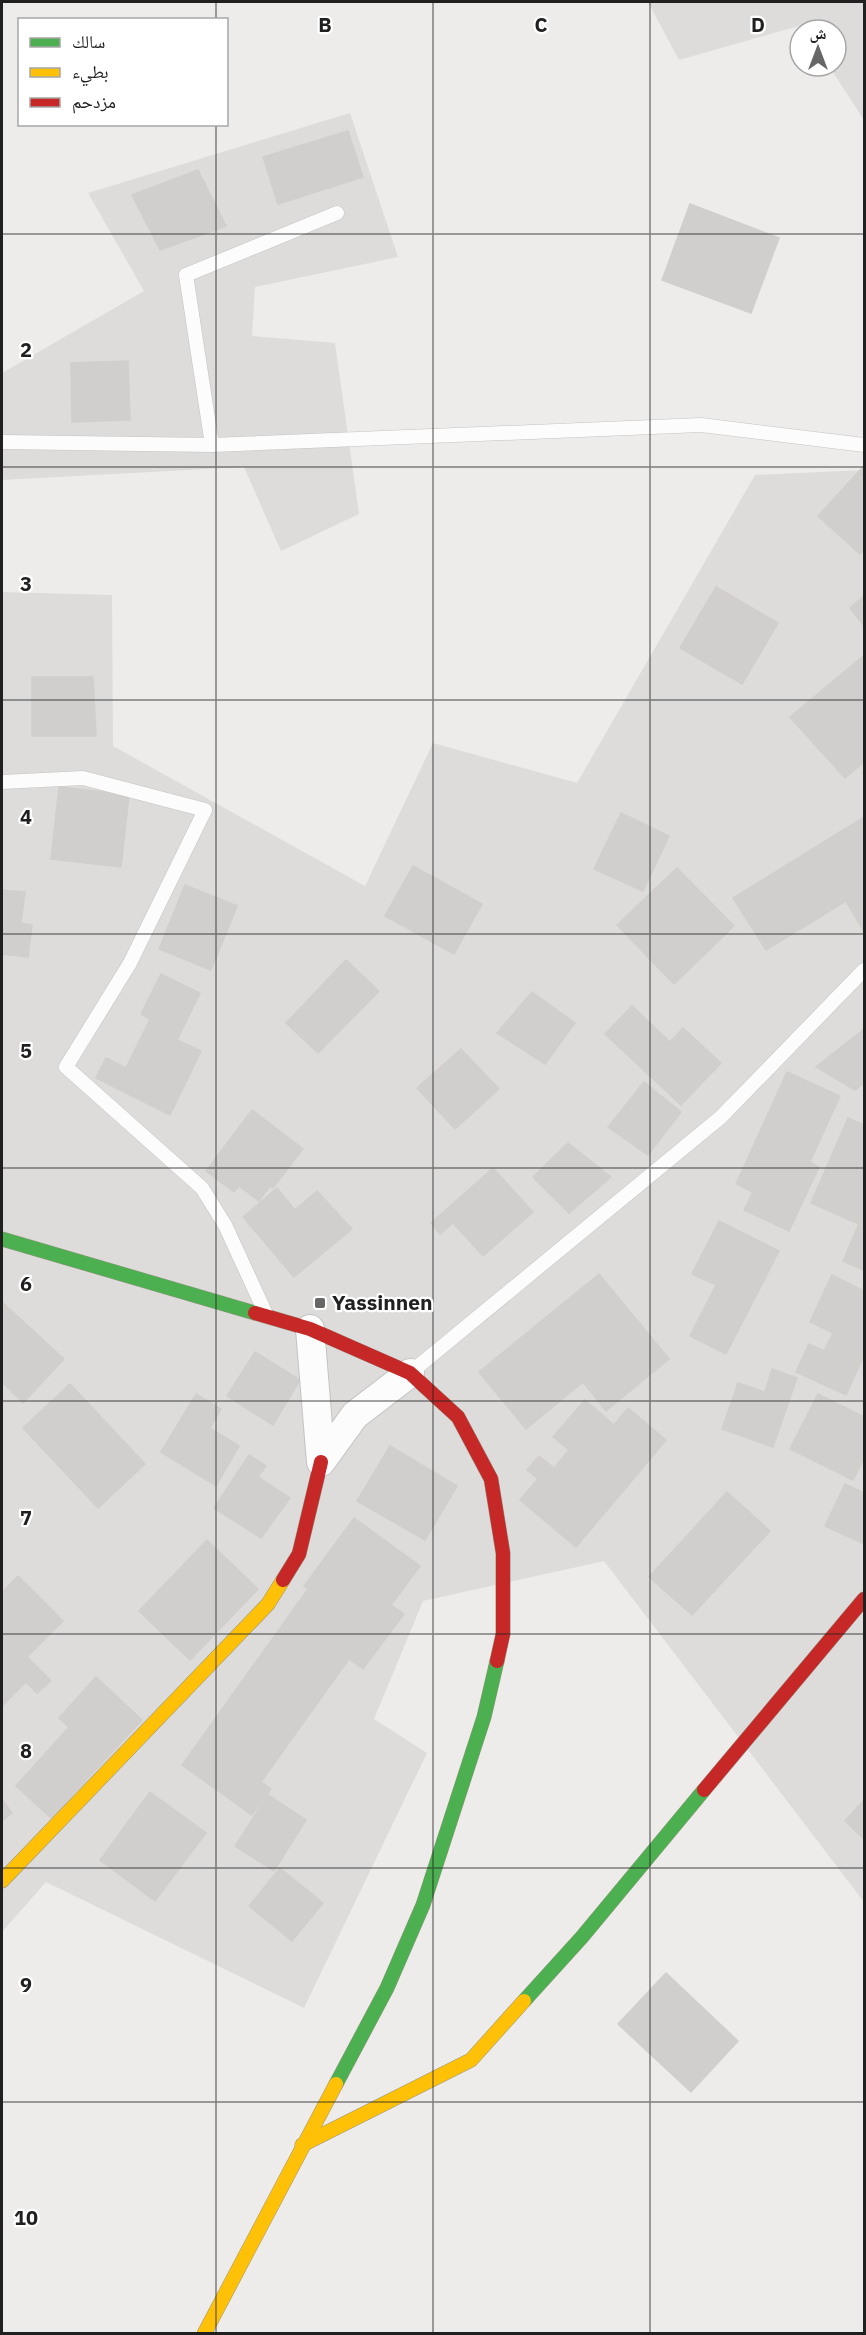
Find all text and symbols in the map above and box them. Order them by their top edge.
text: B [318,11,332,38]
text: C [534,11,548,38]
text: D [751,11,765,38]
legend [18,18,228,126]
north arrow [788,18,848,78]
text: ش [810,23,827,43]
text: سالك [72,30,105,53]
text: بطيء [72,60,109,87]
text: مزدحم [72,90,116,114]
text: 2 [20,336,32,363]
text: 3 [20,570,32,597]
text: 4 [20,803,32,830]
text: 5 [20,1037,32,1064]
text: 6 [20,1270,32,1297]
place label: Yassinnen [332,1288,433,1316]
marker: Yassinnen [313,1296,327,1310]
text: 7 [20,1504,32,1531]
text: 8 [20,1737,32,1764]
text: 9 [20,1971,32,1998]
text: 10 [14,2204,38,2231]

